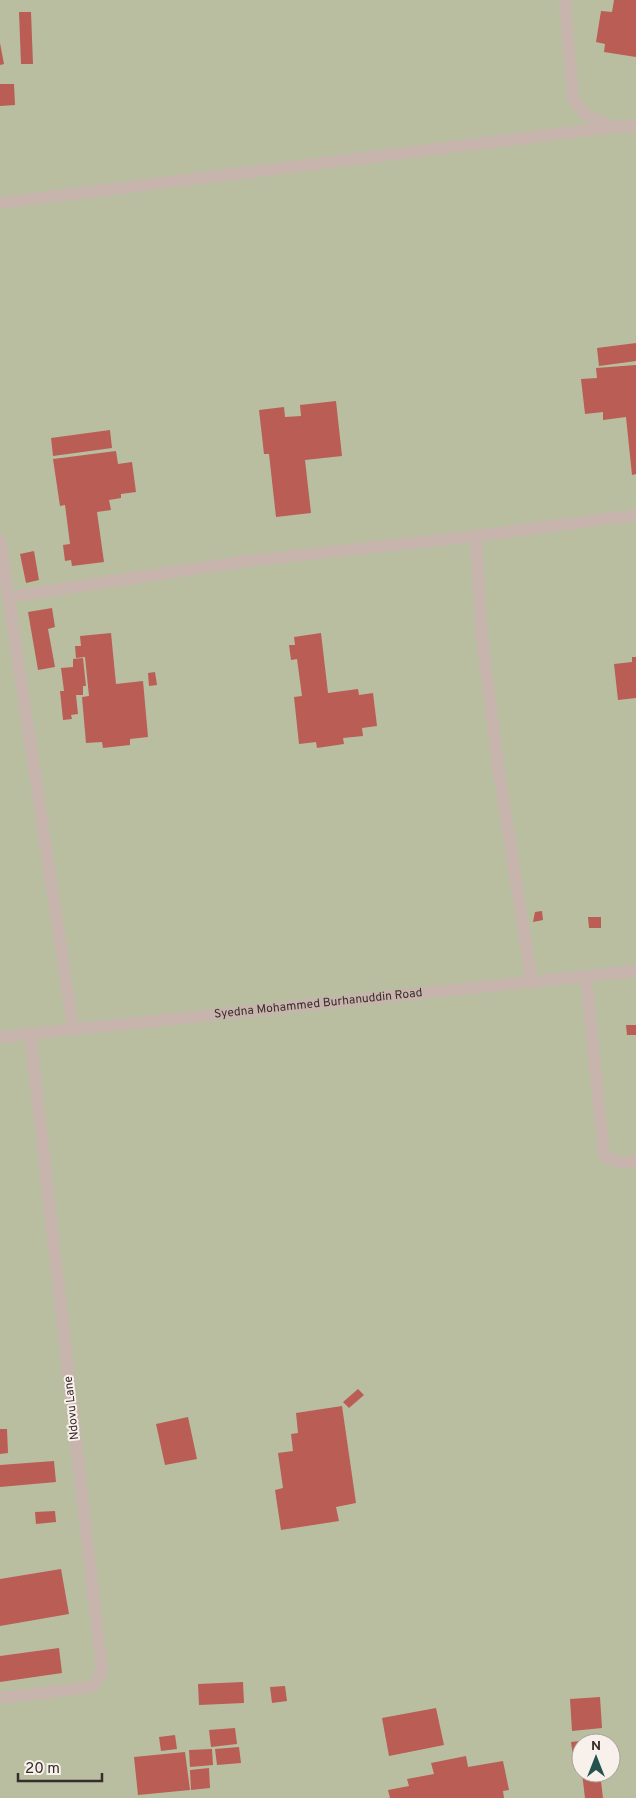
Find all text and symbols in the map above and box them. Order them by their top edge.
street label: Syedna Mohammed Burhanuddin Road [213,985,423,1023]
street label: Ndovu Lane [61,1375,83,1441]
north arrow [571,1733,621,1783]
text: N [591,1738,601,1755]
scale bar [18,1750,101,1782]
text: 20 m [25,1760,60,1779]

